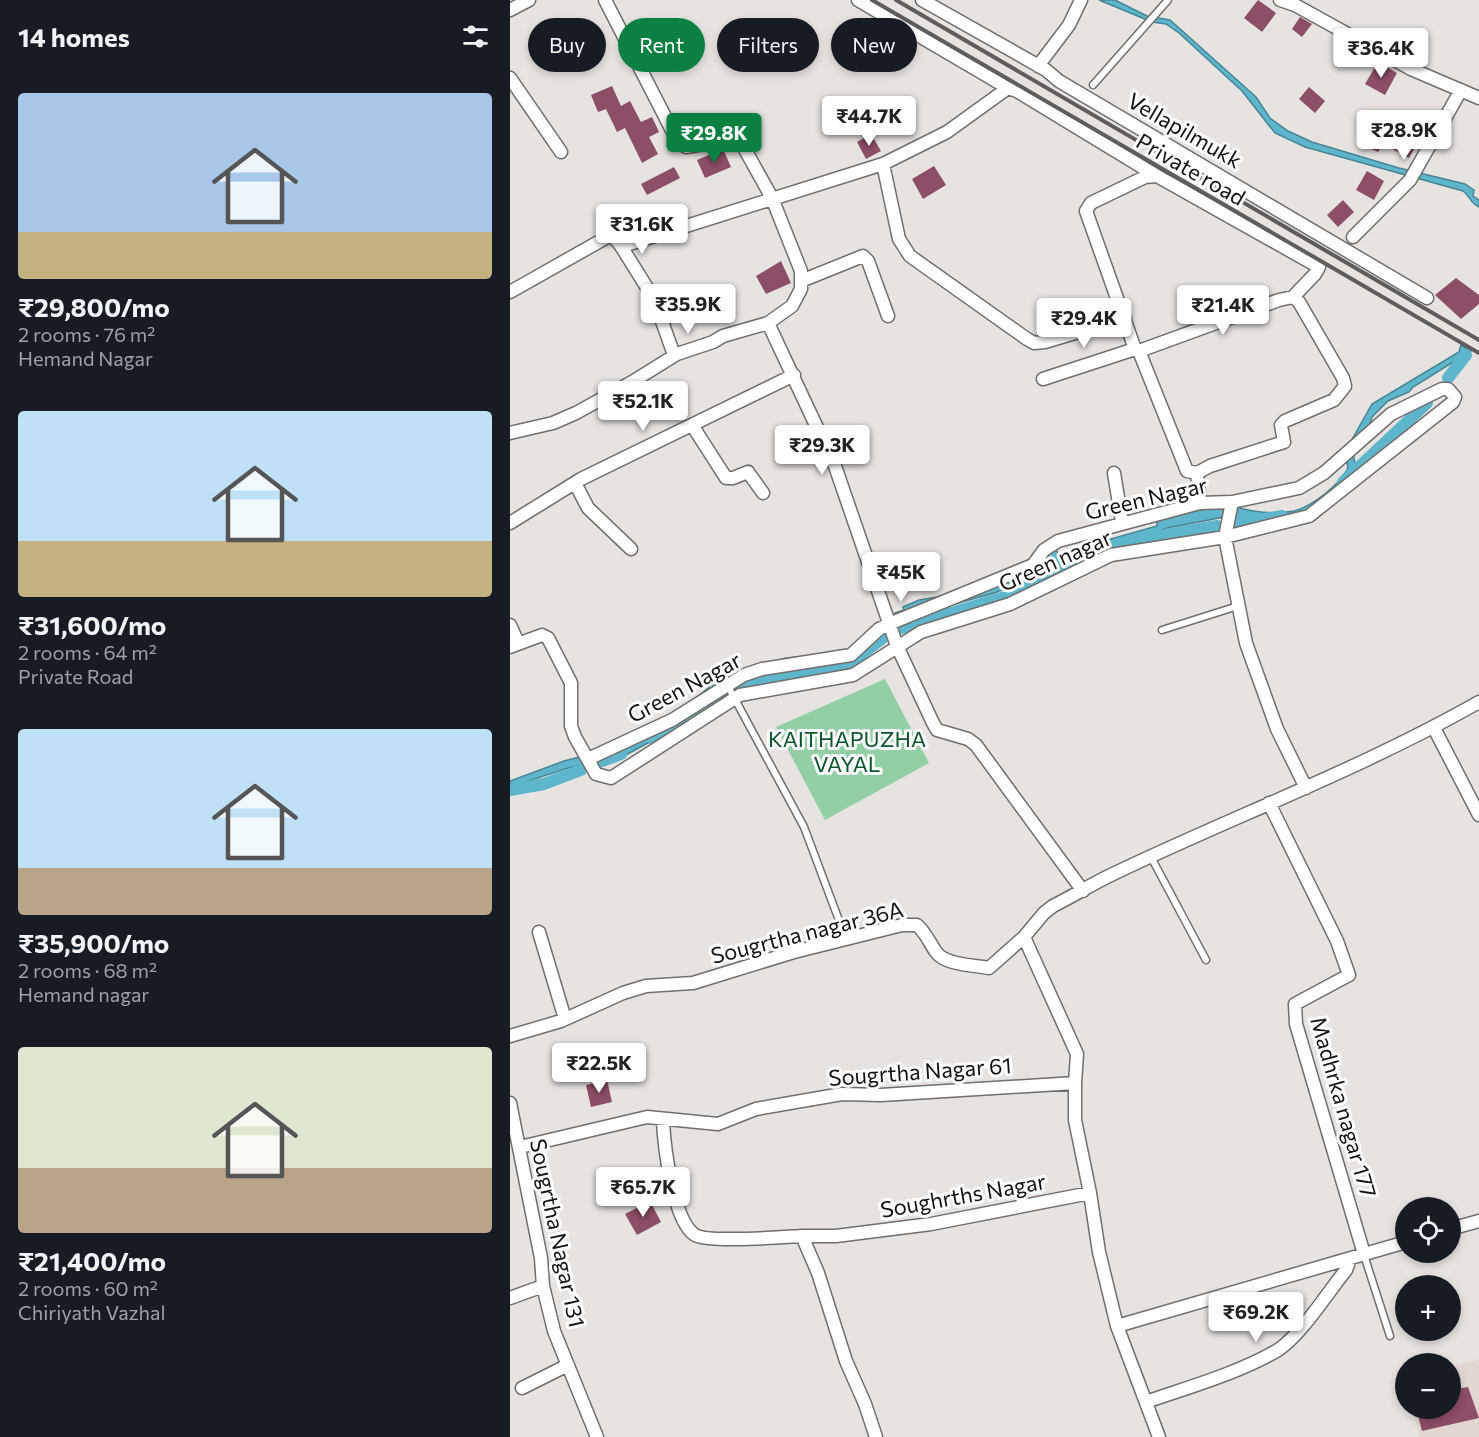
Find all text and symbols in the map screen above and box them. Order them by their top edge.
chip: Buy [528,18,606,72]
chip: Rent [618,18,705,72]
chip: Filters [717,18,819,72]
chip: New [831,18,917,72]
icon: filters [459,20,492,53]
text: 14 homes [18,21,130,52]
pin: ₹36.4K [1332,28,1430,79]
text: ₹36.4K [1347,35,1415,59]
street label: Vellapilmukk [1123,86,1247,174]
pin: ₹44.7K [820,96,918,147]
text: ₹44.7K [836,103,902,127]
pin: ₹28.9K [1355,110,1453,161]
pin: ₹29.8K [665,113,763,164]
text: ₹28.9K [1370,117,1438,141]
text: ₹29.8K [680,120,748,144]
street label: Private road [1132,127,1250,211]
icon: home [201,132,309,240]
pin: ₹31.6K [593,204,691,255]
text: ₹31.6K [610,211,674,235]
pin: ₹35.9K [639,284,737,335]
pin: ₹21.4K [1174,285,1272,336]
text: ₹29,800/mo [18,291,170,322]
text: ₹35.9K [655,291,721,315]
text: ₹21.4K [1191,292,1255,316]
pin: ₹29.4K [1035,298,1133,349]
text: ₹29.4K [1050,305,1118,329]
text: 2 rooms · 76 m² [18,322,155,346]
text: Hemand Nagar [18,346,153,370]
pin: ₹52.1K [594,381,692,432]
text: ₹52.1K [612,388,674,412]
pin: ₹29.3K [773,425,871,476]
text: ₹29.3K [789,432,855,456]
icon: home [201,450,309,558]
street label: Green Nagar [1082,471,1210,525]
street label: Green nagar [994,523,1116,597]
pin: ₹45K [865,552,937,603]
text: ₹45K [876,559,926,583]
text: ₹31,600/mo [18,609,166,640]
text: 2 rooms · 64 m² [18,640,157,664]
street label: Green Nagar [623,646,746,728]
text: Private Road [18,664,133,688]
park label: KAITHAPUZHA VAYAL [768,725,926,777]
icon: home [201,768,309,876]
street label: Sougrtha nagar 36A [708,895,906,969]
text: ₹35,900/mo [18,927,169,958]
text: 2 rooms · 68 m² [18,958,157,982]
text: Hemand nagar [18,982,149,1006]
street label: Madhrka nagar 177 [1305,1013,1383,1201]
pin: ₹22.5K [550,1043,648,1094]
text: ₹22.5K [566,1050,632,1074]
street label: Sougrtha Nagar 61 [828,1051,1012,1091]
icon: home [201,1086,309,1194]
street label: Sougrtha Nagar 131 [525,1136,591,1330]
pin: ₹65.7K [594,1167,692,1218]
street label: Soughrths Nagar [878,1167,1048,1223]
text: ₹65.7K [610,1174,676,1198]
map controls [1395,1197,1461,1419]
button: locate [1395,1197,1461,1263]
text: ₹21,400/mo [18,1245,166,1276]
button: + [1395,1275,1461,1341]
text: 2 rooms · 60 m² [18,1276,158,1300]
pin: ₹69.2K [1207,1292,1305,1343]
text: ₹69.2K [1222,1299,1290,1323]
text: Chiriyath Vazhal [18,1300,166,1324]
button: − [1395,1353,1461,1419]

